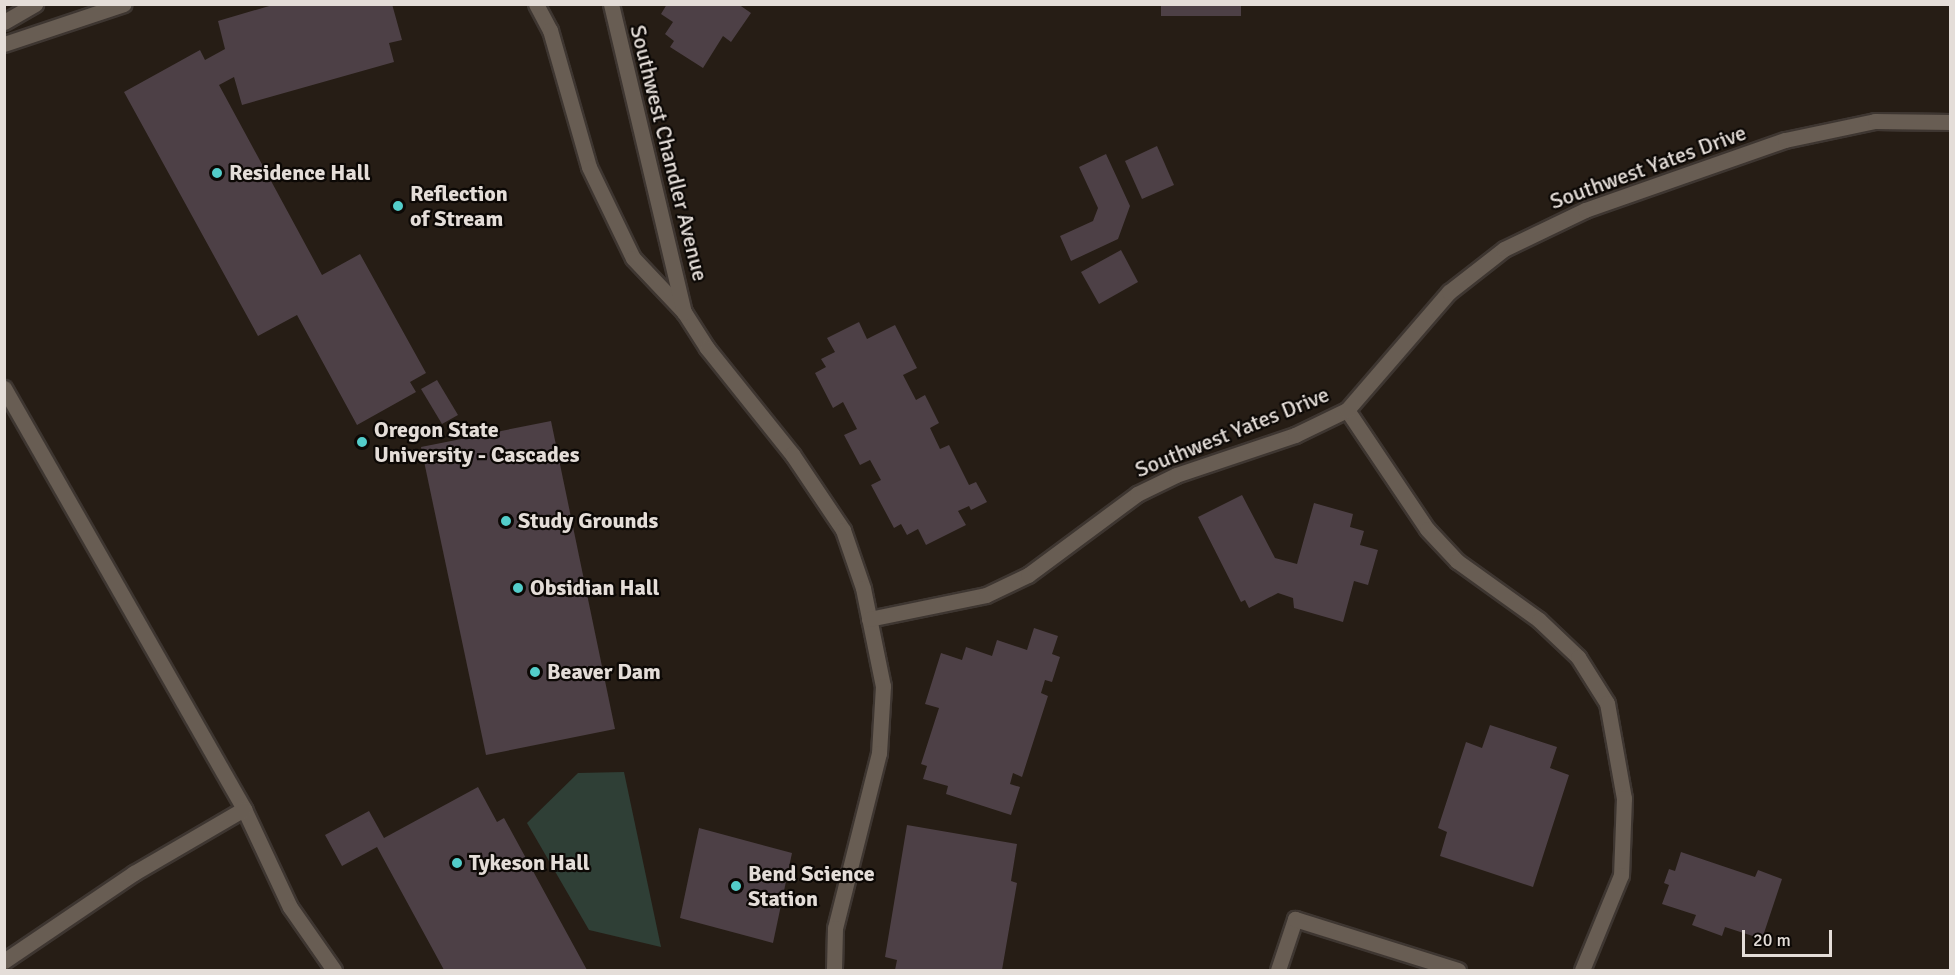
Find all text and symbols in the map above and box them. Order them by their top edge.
street label: Southwest Chandler Avenue [624,22,714,284]
street label: Southwest Yates Drive [1546,119,1750,215]
place label: Residence Hall [229,160,370,186]
marker: Residence Hall [210,166,224,180]
place label: Reflection of Stream [410,180,508,231]
marker: Reflection of Stream [391,199,405,213]
street label: Southwest Yates Drive [1131,381,1333,483]
place label: Oregon State University - Cascades [374,416,579,468]
marker: Oregon State University - Cascades [355,435,369,449]
place label: Study Grounds [518,508,658,534]
marker: Study Grounds [499,514,513,528]
place label: Obsidian Hall [530,575,659,601]
marker: Obsidian Hall [511,581,525,595]
place label: Beaver Dam [547,659,661,685]
marker: Beaver Dam [528,665,542,679]
place label: Tykeson Hall [469,850,590,876]
marker: Tykeson Hall [450,856,464,870]
place label: Bend Science Station [748,860,875,912]
marker: Bend Science Station [729,879,743,893]
scale bar [1745,918,1835,956]
text: 20 m [1753,929,1791,951]

